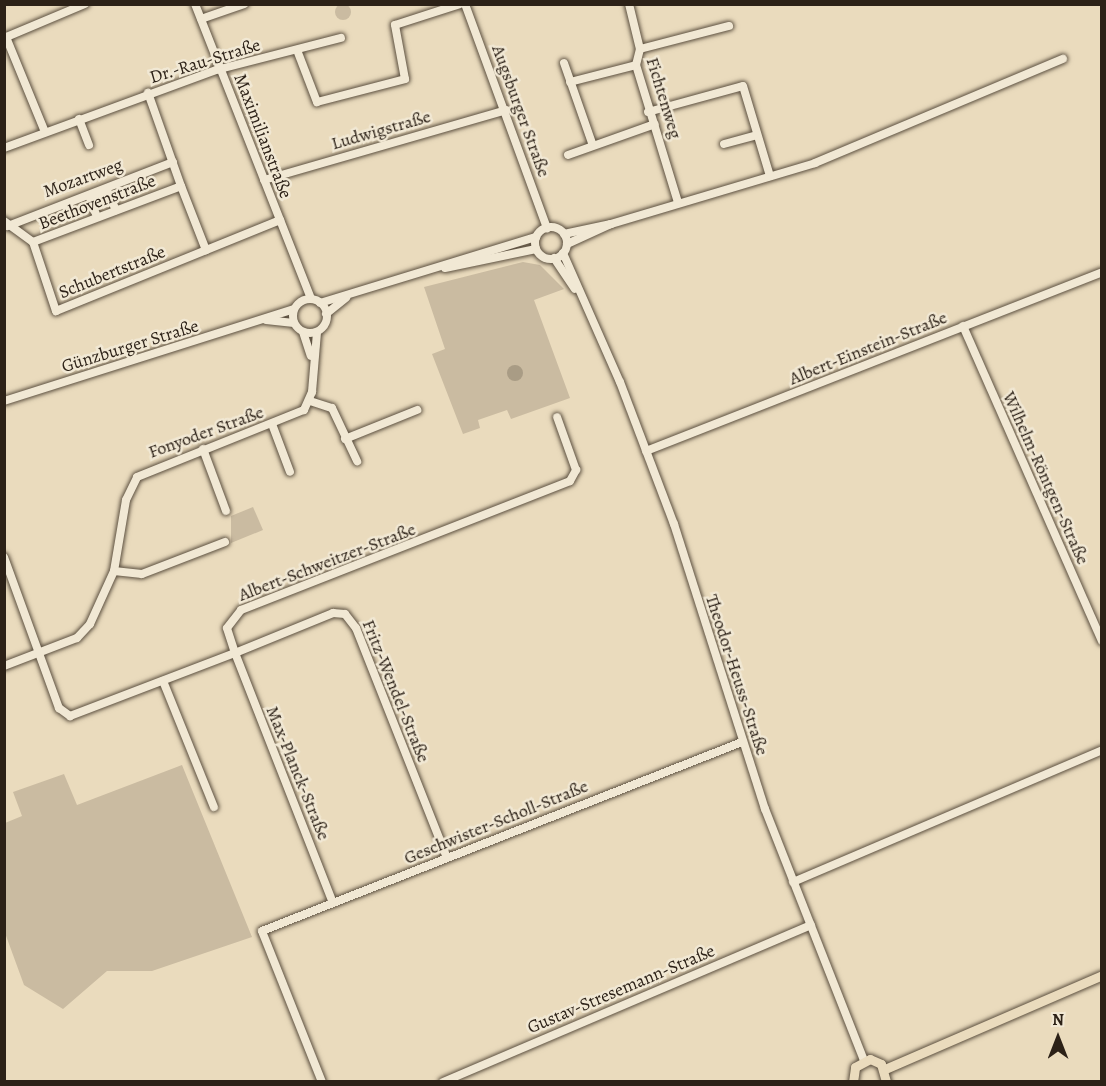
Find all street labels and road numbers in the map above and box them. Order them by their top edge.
street label: Dr.-Rau-Straße [147,34,263,88]
street label: Augsburger Straße [487,42,555,180]
street label: Fichtenweg [641,55,687,141]
street label: Maximilianstraße [229,71,297,201]
street label: Ludwigstraße [329,106,433,154]
street label: Mozartweg [40,154,126,202]
street label: Beethovenstraße [35,170,159,234]
street label: Schubertstraße [55,241,169,303]
street label: Albert-Einstein-Straße [786,306,950,390]
street label: Günzburger Straße [59,315,201,377]
street label: Wilhelm-Röntgen-Straße [998,388,1094,568]
street label: Fonyoder Straße [145,401,267,463]
street label: Albert-Schweitzer-Straße [235,518,419,606]
street label: Theodor-Heuss-Straße [701,592,773,758]
street label: Fritz-Wendel-Straße [358,616,434,766]
street label: Max-Planck-Straße [261,703,335,843]
street label: Geschwister-Scholl-Straße [401,775,591,869]
street label: Gustav-Stresemann-Straße [524,940,718,1038]

